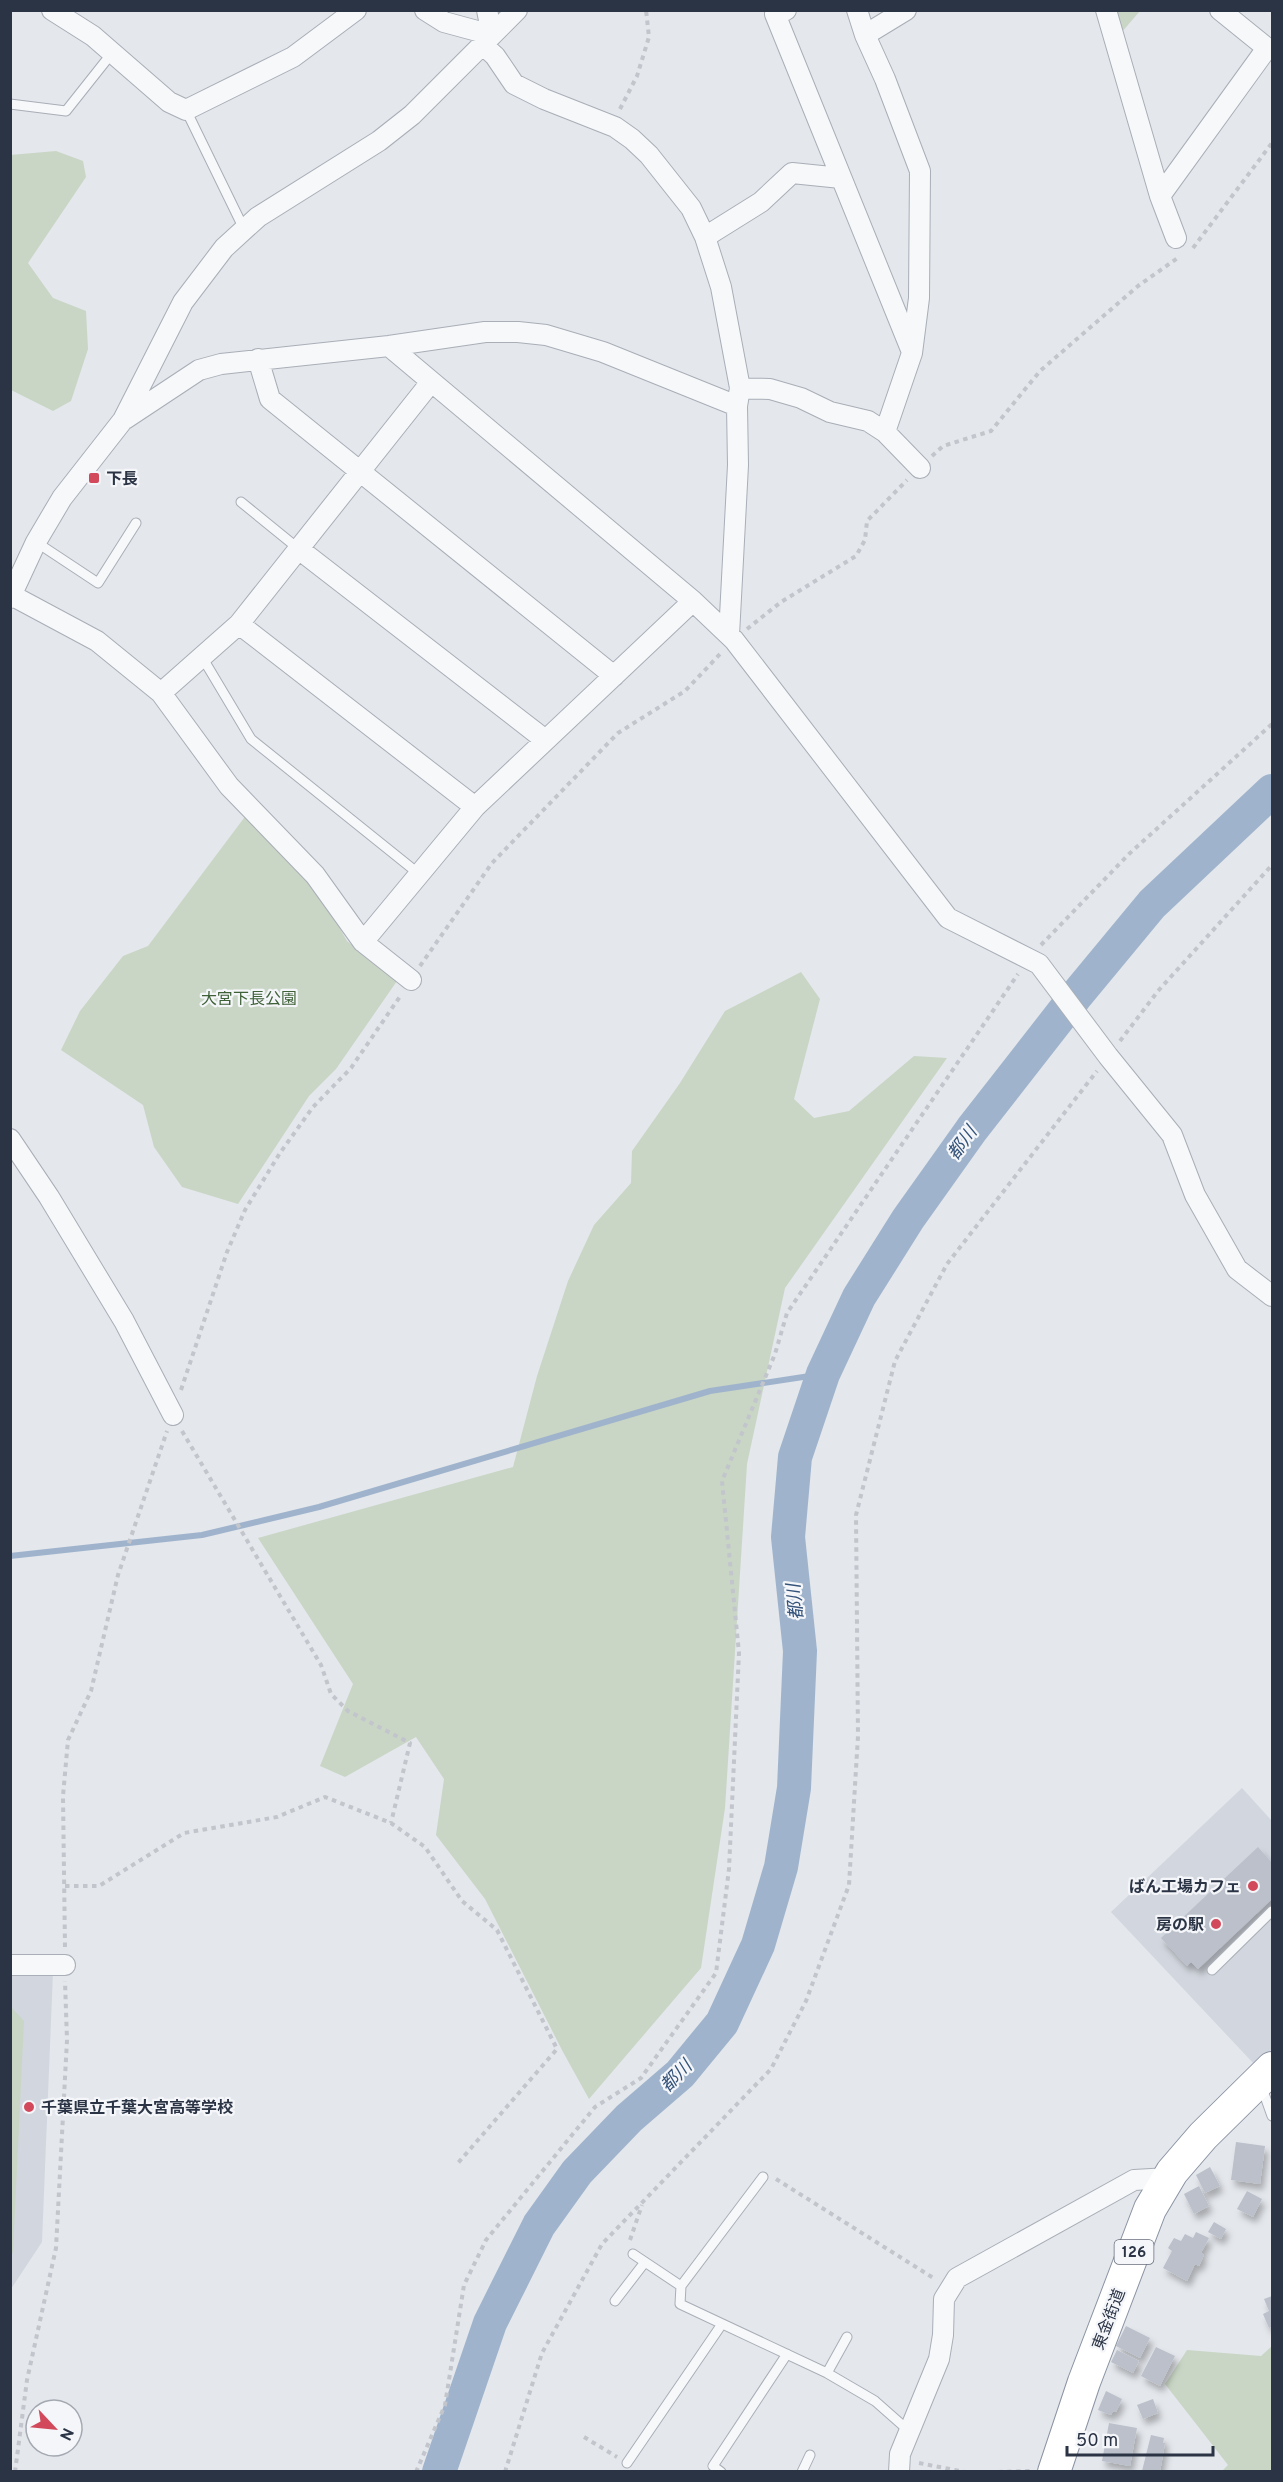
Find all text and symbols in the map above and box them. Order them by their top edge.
place label: 下長 [106,470,138,490]
marker: 下長 [87,471,101,485]
park label: 大宮下長公園 [201,990,297,1010]
water label: 都川 [943,1121,984,1165]
water label: 都川 [783,1581,810,1621]
place label: ばん工場カフェ [1129,1878,1241,1898]
marker: ばん工場カフェ [1246,1879,1260,1893]
place label: 房の駅 [1156,1916,1204,1936]
marker: 房の駅 [1209,1917,1223,1931]
water label: 都川 [656,2055,699,2098]
place label: 千葉県立千葉大宮高等学校 [41,2099,233,2119]
marker: 千葉県立千葉大宮高等学校 [22,2100,36,2114]
road number: 126 [1114,2240,1154,2264]
street label: 東金街道 [1089,2286,1131,2353]
north arrow [24,2398,84,2458]
scale bar [1067,2419,1212,2457]
text: N [54,2424,77,2443]
text: 50 m [1076,2430,1118,2453]

